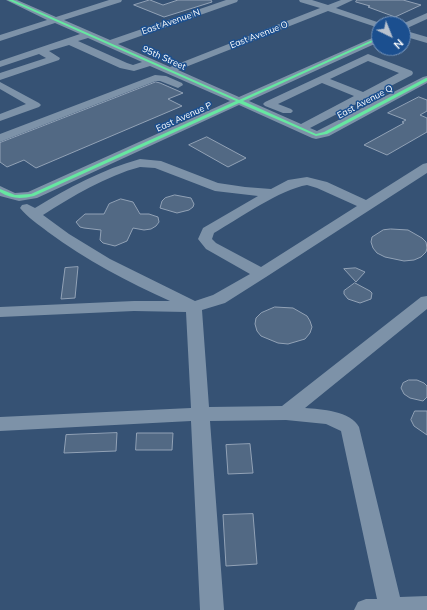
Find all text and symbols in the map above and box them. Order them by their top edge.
street label: East Avenue N [140,7,202,37]
north arrow [371,16,411,56]
street label: East Avenue O [229,19,289,51]
text: N [391,36,406,52]
street label: 95th Street [141,44,187,72]
street label: East Avenue Q [335,83,395,121]
street label: East Avenue P [154,100,214,134]

